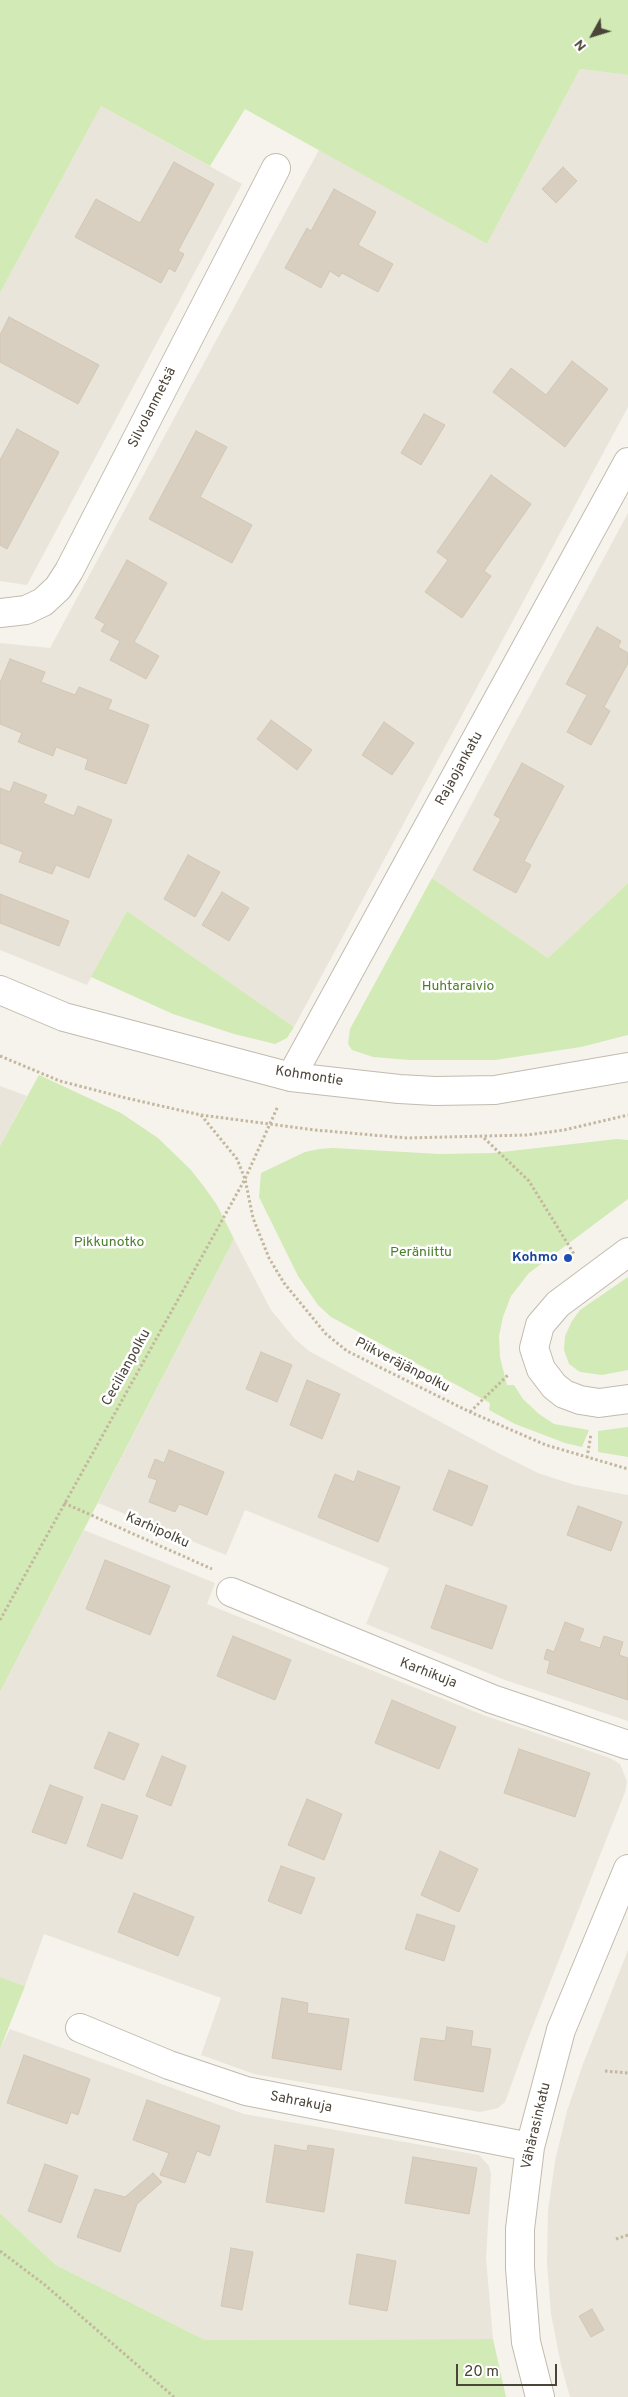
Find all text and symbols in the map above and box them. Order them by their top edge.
north arrow [568,10,618,60]
text: N [571,35,591,54]
street label: Silvolanmetsä [125,365,181,451]
street label: Rajaojankatu [433,729,487,809]
park label: Huhtaraivio [422,979,494,995]
street label: Kohmontie [274,1063,344,1091]
park label: Pikkunotko [74,1235,144,1251]
park label: Peräniittu [390,1245,452,1261]
place label: Kohmo [512,1250,558,1266]
marker: Kohmo [562,1252,574,1264]
street label: Cecilianpolku [99,1327,155,1409]
street label: Piikveräjänpolku [352,1335,452,1397]
street label: Karhipolku [122,1509,192,1553]
street label: Karhikuja [397,1655,459,1693]
street label: Vähärasinkatu [519,2081,555,2171]
street label: Sahrakuja [269,2089,333,2117]
scale bar [458,2354,559,2386]
text: 20 m [464,2363,499,2382]

